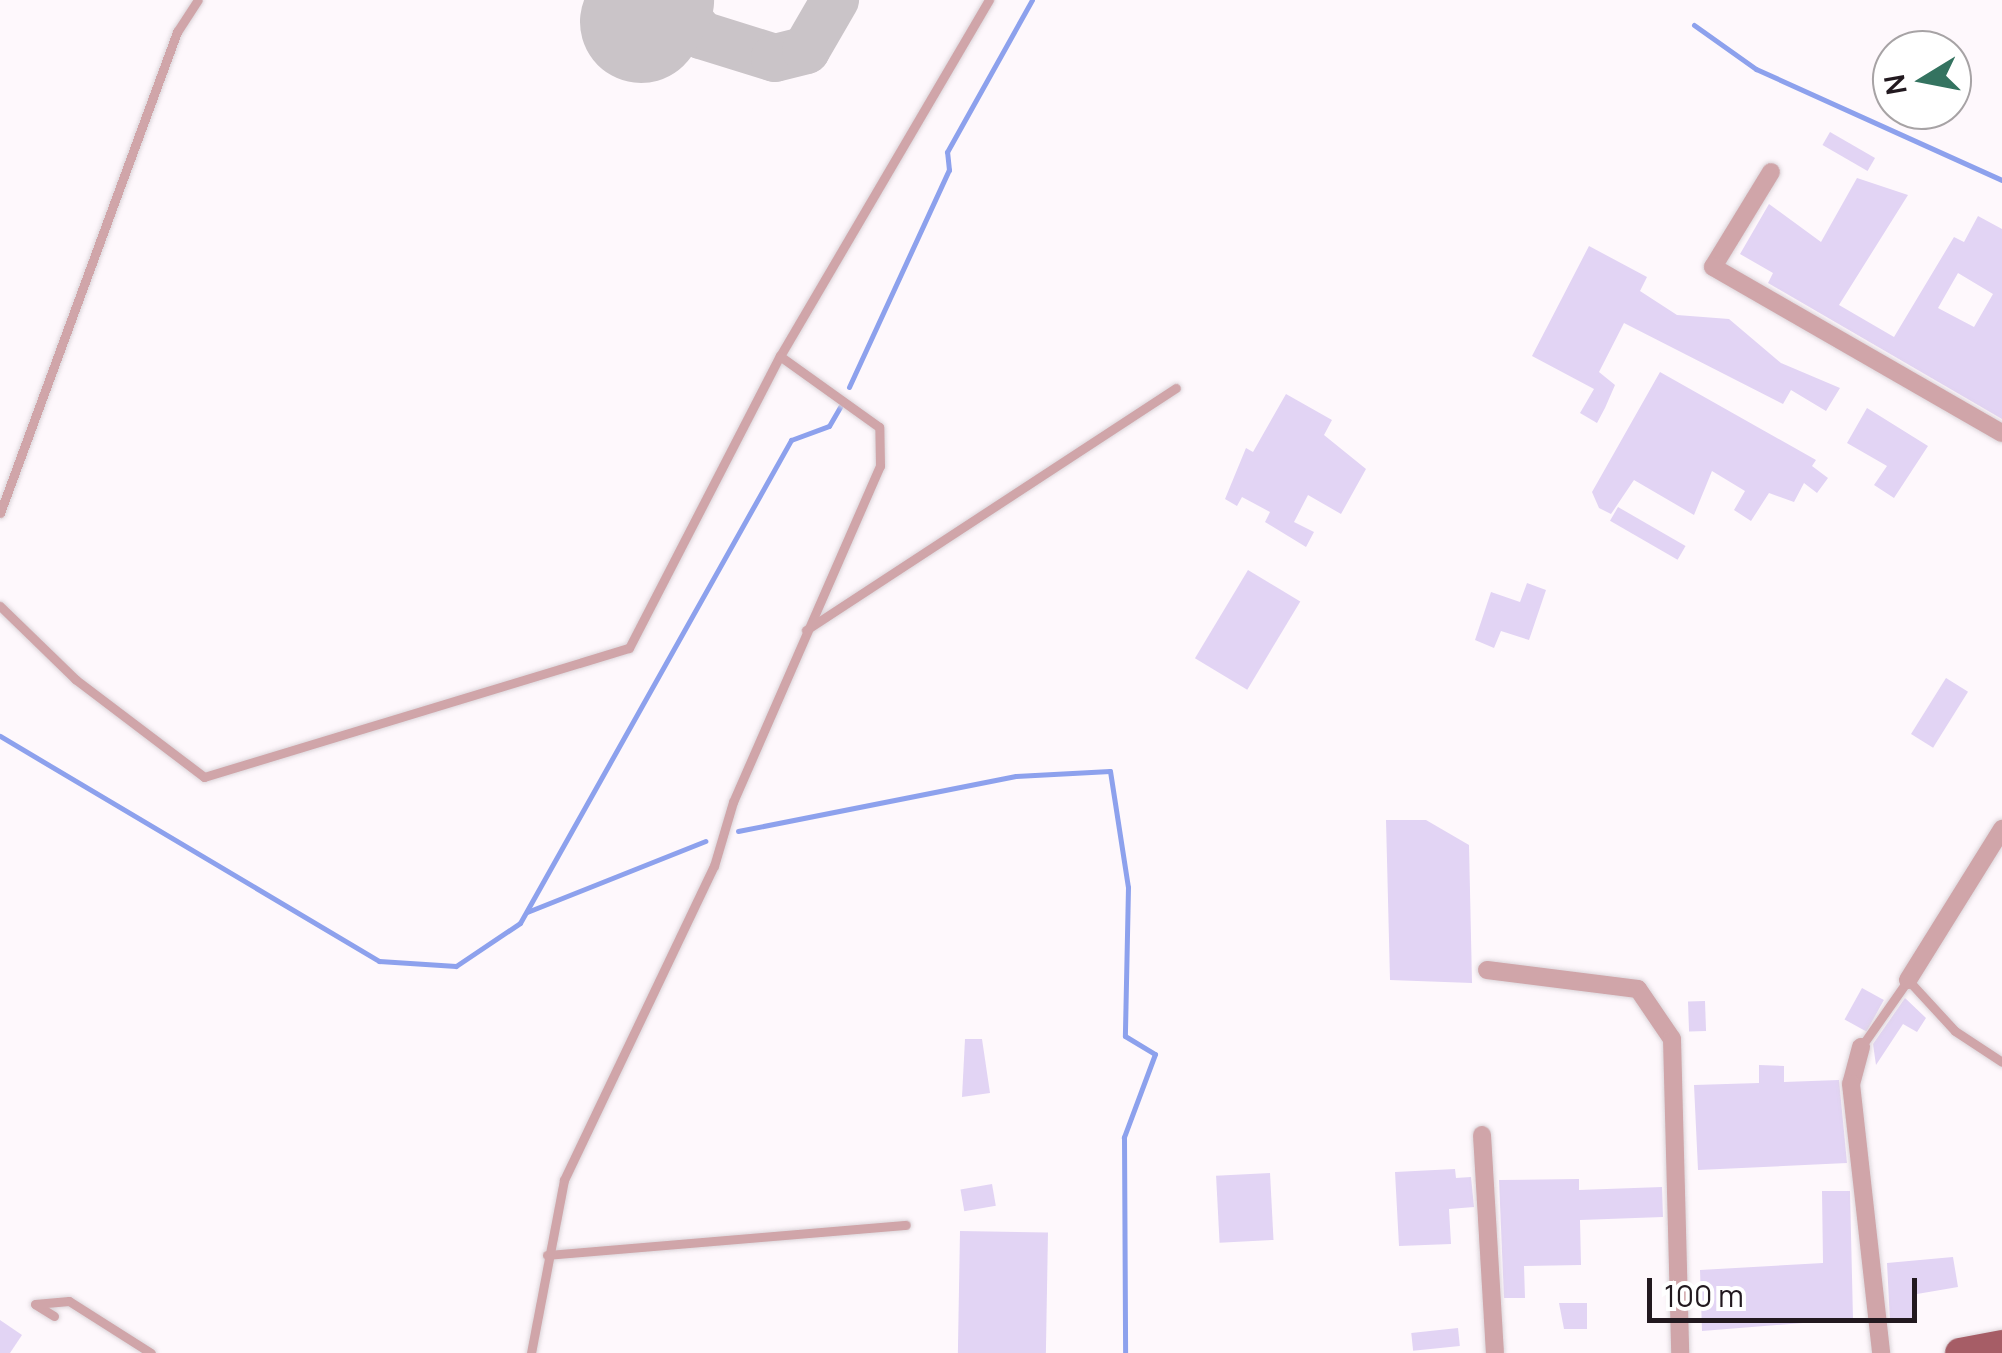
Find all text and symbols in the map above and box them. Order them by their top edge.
north arrow [1872,30,1972,130]
text: N [1874,72,1915,98]
scale bar [1652,1258,1922,1320]
text: 100 m [1664,1275,1744,1316]

